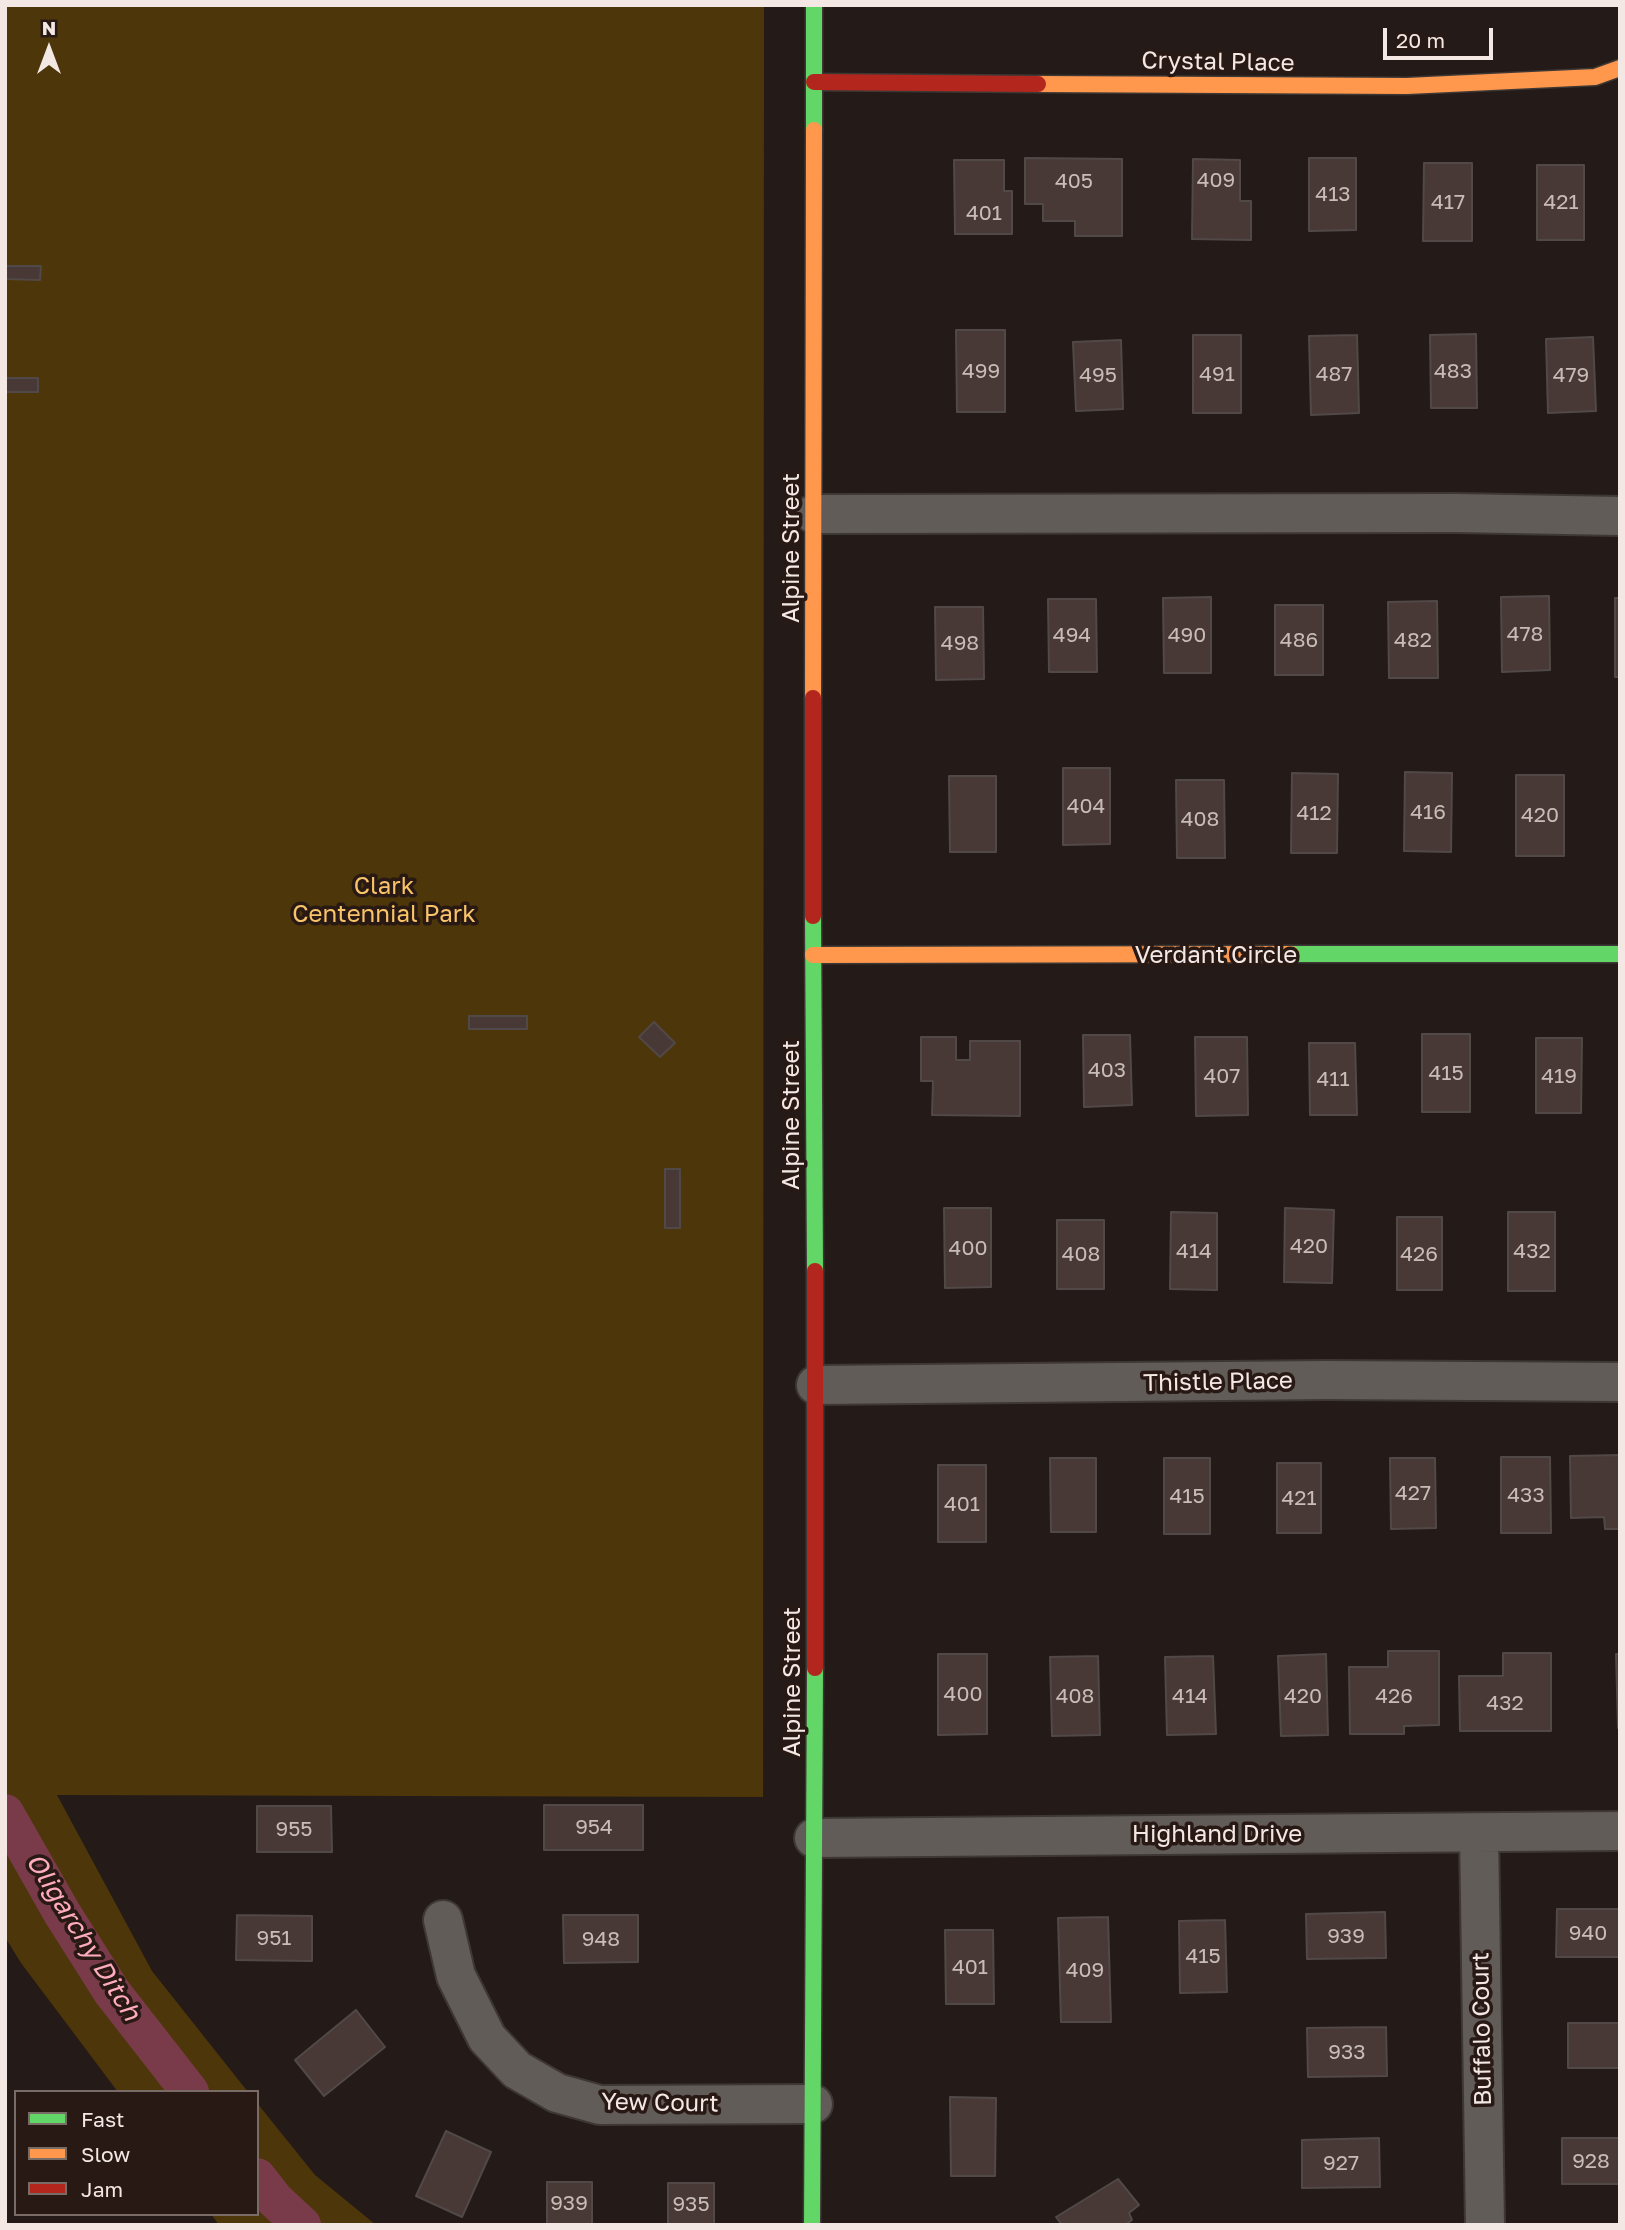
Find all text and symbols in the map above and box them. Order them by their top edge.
north arrow [14,14,84,84]
scale bar [1387,14,1497,58]
text: N [42,16,56,39]
text: 20 m [1396,27,1445,53]
street label: Crystal Place [1141,46,1295,78]
house number: 409 [1197,167,1235,193]
house number: 405 [1055,168,1093,194]
house number: 413 [1315,181,1351,207]
house number: 417 [1431,189,1465,215]
house number: 421 [1543,189,1579,215]
house number: 401 [966,200,1002,226]
house number: 499 [962,358,1000,384]
house number: 483 [1434,358,1472,384]
house number: 491 [1199,361,1235,387]
house number: 487 [1316,361,1352,387]
house number: 495 [1079,362,1117,388]
house number: 479 [1553,362,1589,388]
street label: Alpine Street [777,473,805,623]
house number: 478 [1507,621,1543,647]
house number: 494 [1053,622,1091,648]
house number: 490 [1168,622,1206,648]
house number: 486 [1280,627,1318,653]
house number: 482 [1394,627,1432,653]
house number: 498 [941,630,979,656]
house number: 404 [1067,793,1105,819]
house number: 416 [1410,799,1446,825]
house number: 412 [1296,800,1332,826]
house number: 420 [1521,802,1559,828]
house number: 408 [1181,806,1219,832]
park label: Clark Centennial Park [292,872,476,928]
street label: Verdant Circle [1135,941,1297,969]
street label: Alpine Street [777,1040,805,1190]
house number: 403 [1088,1057,1126,1083]
house number: 415 [1428,1060,1464,1086]
house number: 407 [1204,1063,1240,1089]
house number: 419 [1541,1063,1577,1089]
house number: 411 [1316,1066,1350,1092]
house number: 420 [1290,1233,1328,1259]
house number: 400 [949,1235,987,1261]
house number: 414 [1176,1238,1212,1264]
house number: 432 [1513,1238,1551,1264]
house number: 408 [1062,1241,1100,1267]
house number: 426 [1400,1241,1438,1267]
street label: Thistle Place [1143,1366,1293,1398]
house number: 427 [1395,1480,1431,1506]
house number: 433 [1507,1482,1545,1508]
house number: 415 [1169,1483,1205,1509]
house number: 421 [1281,1485,1317,1511]
house number: 401 [944,1491,980,1517]
street label: Alpine Street [778,1607,806,1757]
house number: 400 [944,1681,982,1707]
house number: 408 [1056,1683,1094,1709]
house number: 414 [1172,1683,1208,1709]
house number: 420 [1284,1683,1322,1709]
house number: 426 [1375,1683,1413,1709]
house number: 432 [1486,1690,1524,1716]
house number: 954 [575,1814,613,1840]
house number: 955 [275,1816,313,1842]
street label: Highland Drive [1132,1820,1302,1848]
water label: Oligarchy Ditch [19,1848,147,2026]
house number: 940 [1569,1920,1607,1946]
house number: 939 [1327,1923,1365,1949]
house number: 951 [256,1925,292,1951]
house number: 948 [582,1926,620,1952]
house number: 415 [1185,1943,1221,1969]
street label: Buffalo Court [1466,1952,1498,2106]
house number: 401 [952,1954,988,1980]
house number: 409 [1066,1957,1104,1983]
house number: 933 [1328,2039,1366,2065]
street label: Yew Court [601,2088,719,2118]
legend [14,2090,259,2216]
text: Fast [81,2106,124,2132]
text: Slow [81,2141,130,2167]
house number: 928 [1572,2148,1610,2174]
house number: 927 [1323,2150,1359,2176]
text: Jam [81,2176,123,2202]
house number: 939 [550,2190,588,2216]
house number: 935 [672,2191,710,2217]

